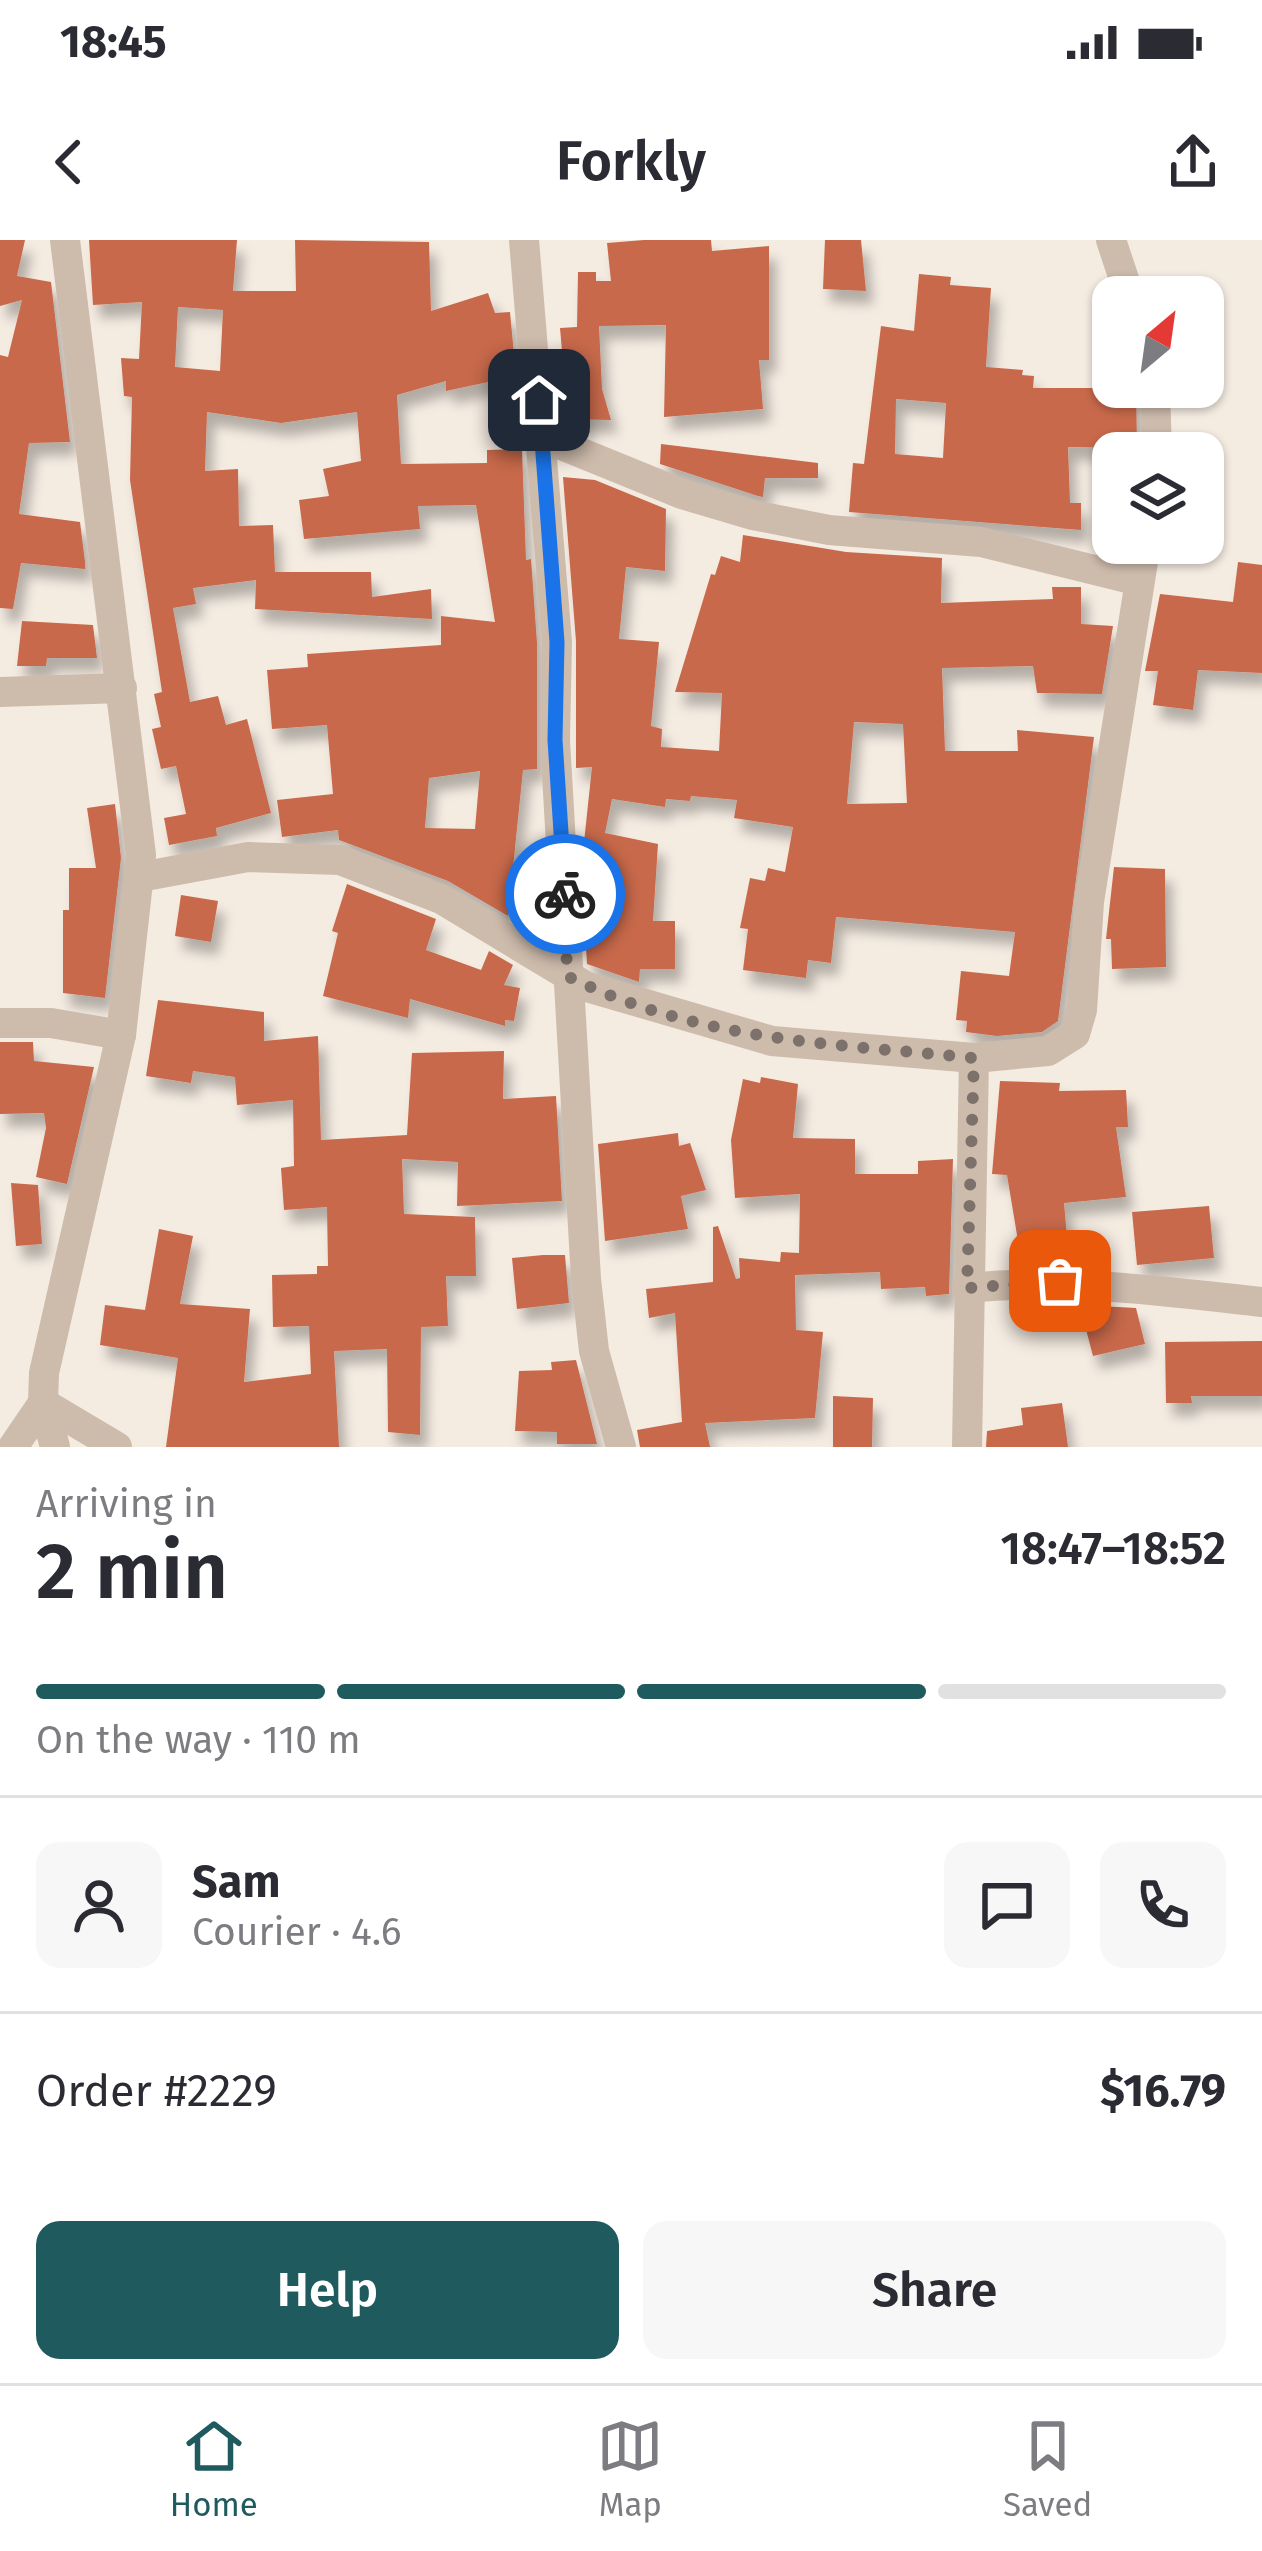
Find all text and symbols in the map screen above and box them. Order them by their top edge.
text: 18:45 [60,15,167,69]
icon: back [36,129,102,195]
icon: share [1160,129,1226,195]
text: Forkly [556,130,706,194]
north arrow [1092,276,1224,408]
map controls [1092,276,1224,564]
pin [488,349,590,451]
icon: home [506,367,572,433]
button: layers [1092,432,1224,564]
courier [505,834,625,954]
icon: bike [532,861,598,927]
pin [1009,1230,1111,1332]
icon: bag [1027,1248,1093,1314]
text: Arriving in [36,1481,217,1527]
text: 18:47–18:52 [1001,1522,1226,1576]
text: 2 min [36,1525,228,1619]
text: On the way · 110 m [36,1717,361,1763]
button: person [36,1842,162,1968]
button: chat [944,1842,1070,1968]
button: phone [1100,1842,1226,1968]
text: Sam [192,1855,280,1909]
text: Courier · 4.6 [192,1909,401,1955]
text: Order #2229 [36,2064,277,2118]
text: $16.79 [1100,2064,1226,2118]
button: Help [36,2221,619,2359]
button: Share [643,2221,1226,2359]
tab: Home [170,2413,258,2525]
tab: Map [597,2413,663,2525]
tab: Saved [1003,2413,1092,2525]

